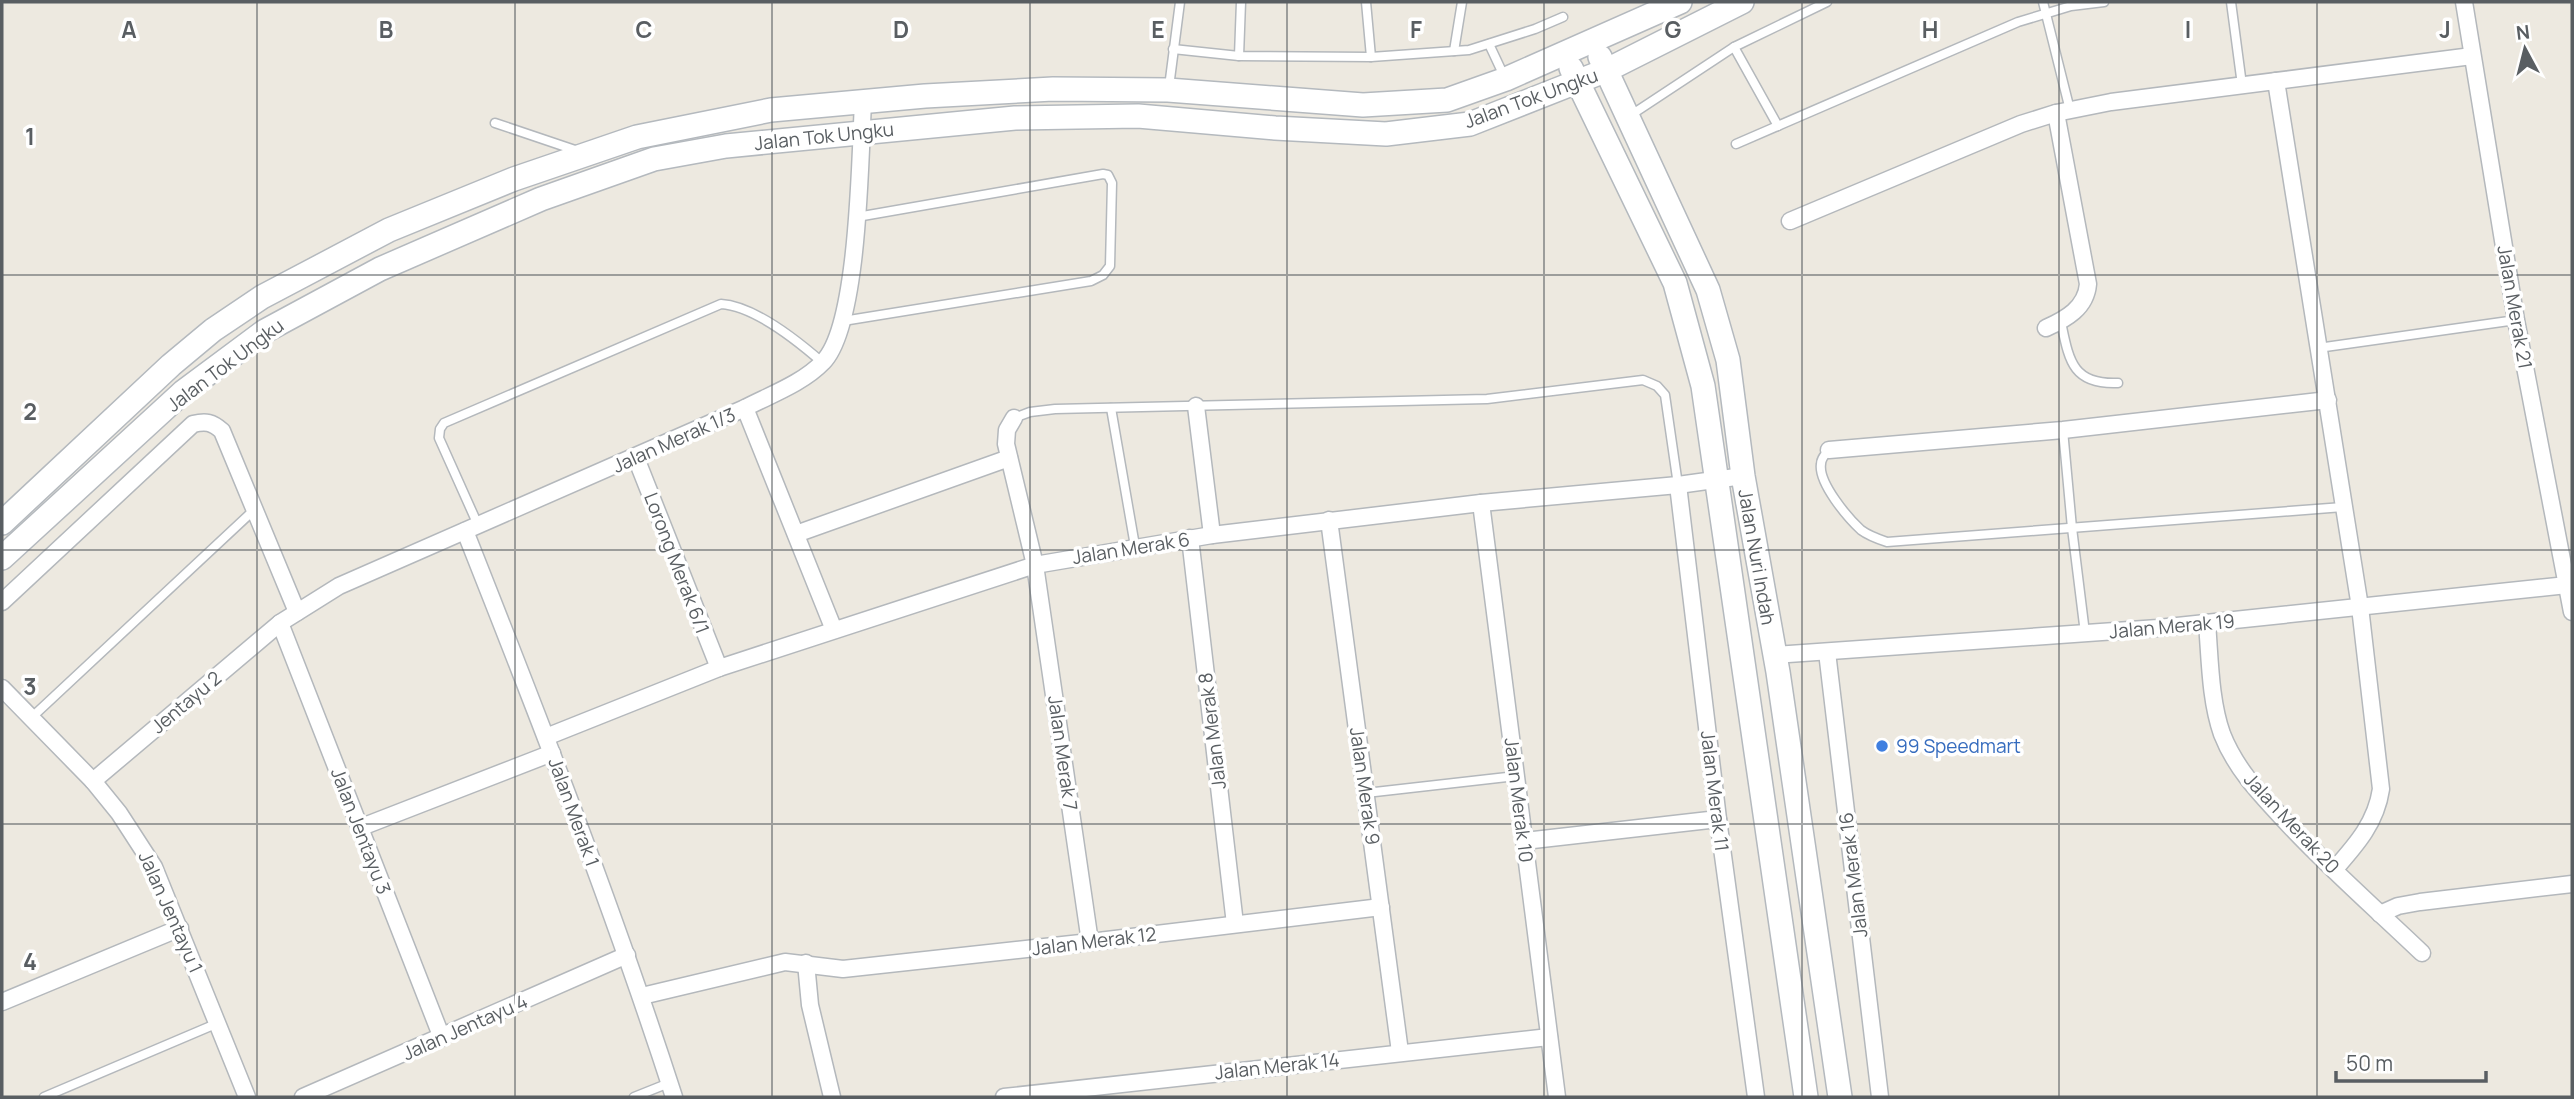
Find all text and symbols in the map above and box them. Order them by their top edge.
text: A [121,13,137,45]
text: B [379,13,393,45]
text: C [636,13,653,45]
text: D [893,13,909,45]
text: E [1151,13,1165,45]
text: F [1410,13,1422,45]
text: G [1665,13,1682,45]
text: H [1922,13,1938,45]
text: I [2185,13,2191,45]
text: J [2439,13,2451,45]
north arrow [2490,14,2560,84]
text: N [2515,18,2531,46]
street label: Jalan Tok Ungku [1461,62,1601,134]
street label: Jalan Tok Ungku [753,116,895,156]
text: 1 [25,120,35,152]
street label: Jalan Merak 21 [2491,243,2539,371]
street label: Jalan Tok Ungku [161,312,289,418]
text: 2 [23,395,37,427]
street label: Jalan Merak 1/3 [608,401,740,479]
street label: Jalan Nuri Indah [1732,487,1782,627]
street label: Lorong Merak 6/1 [638,489,716,637]
street label: Jalan Merak 6 [1070,526,1192,570]
street label: Jalan Merak 19 [2108,608,2236,644]
street label: Jentayu 2 [145,665,227,739]
text: 3 [23,670,37,702]
street label: Jalan Merak 8 [1192,671,1232,791]
street label: Jalan Merak 7 [1042,694,1084,812]
street label: Jalan Merak 9 [1344,725,1386,847]
street label: Jalan Merak 11 [1695,729,1735,853]
place label: 99 Speedmart [1896,733,2021,759]
street label: Jalan Merak 10 [1498,736,1540,864]
marker: 99 Speedmart [1874,738,1890,754]
street label: Jalan Merak 1 [542,754,606,870]
street label: Jalan Jentayu 3 [325,764,397,898]
street label: Jalan Merak 20 [2238,767,2346,879]
street label: Jalan Merak 16 [1832,811,1874,939]
street label: Jalan Jentayu 1 [133,847,209,977]
street label: Jalan Merak 12 [1030,920,1158,962]
text: 4 [23,945,37,977]
street label: Jalan Jentayu 4 [398,988,532,1066]
scale bar [2336,1040,2486,1084]
street label: Jalan Merak 14 [1213,1047,1341,1085]
text: 50 m [2346,1049,2393,1077]

